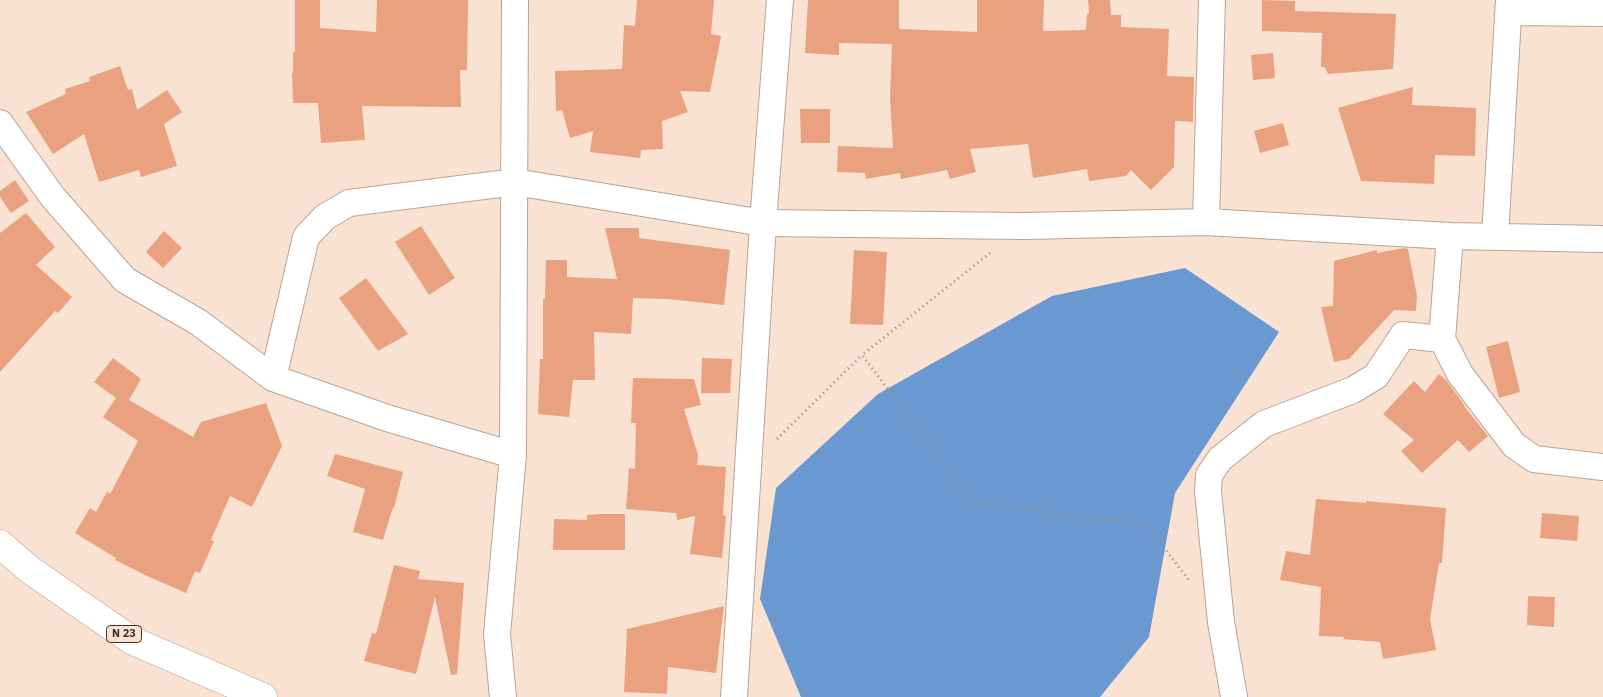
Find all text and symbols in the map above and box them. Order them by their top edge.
road number: N 23 [106,626,142,642]

